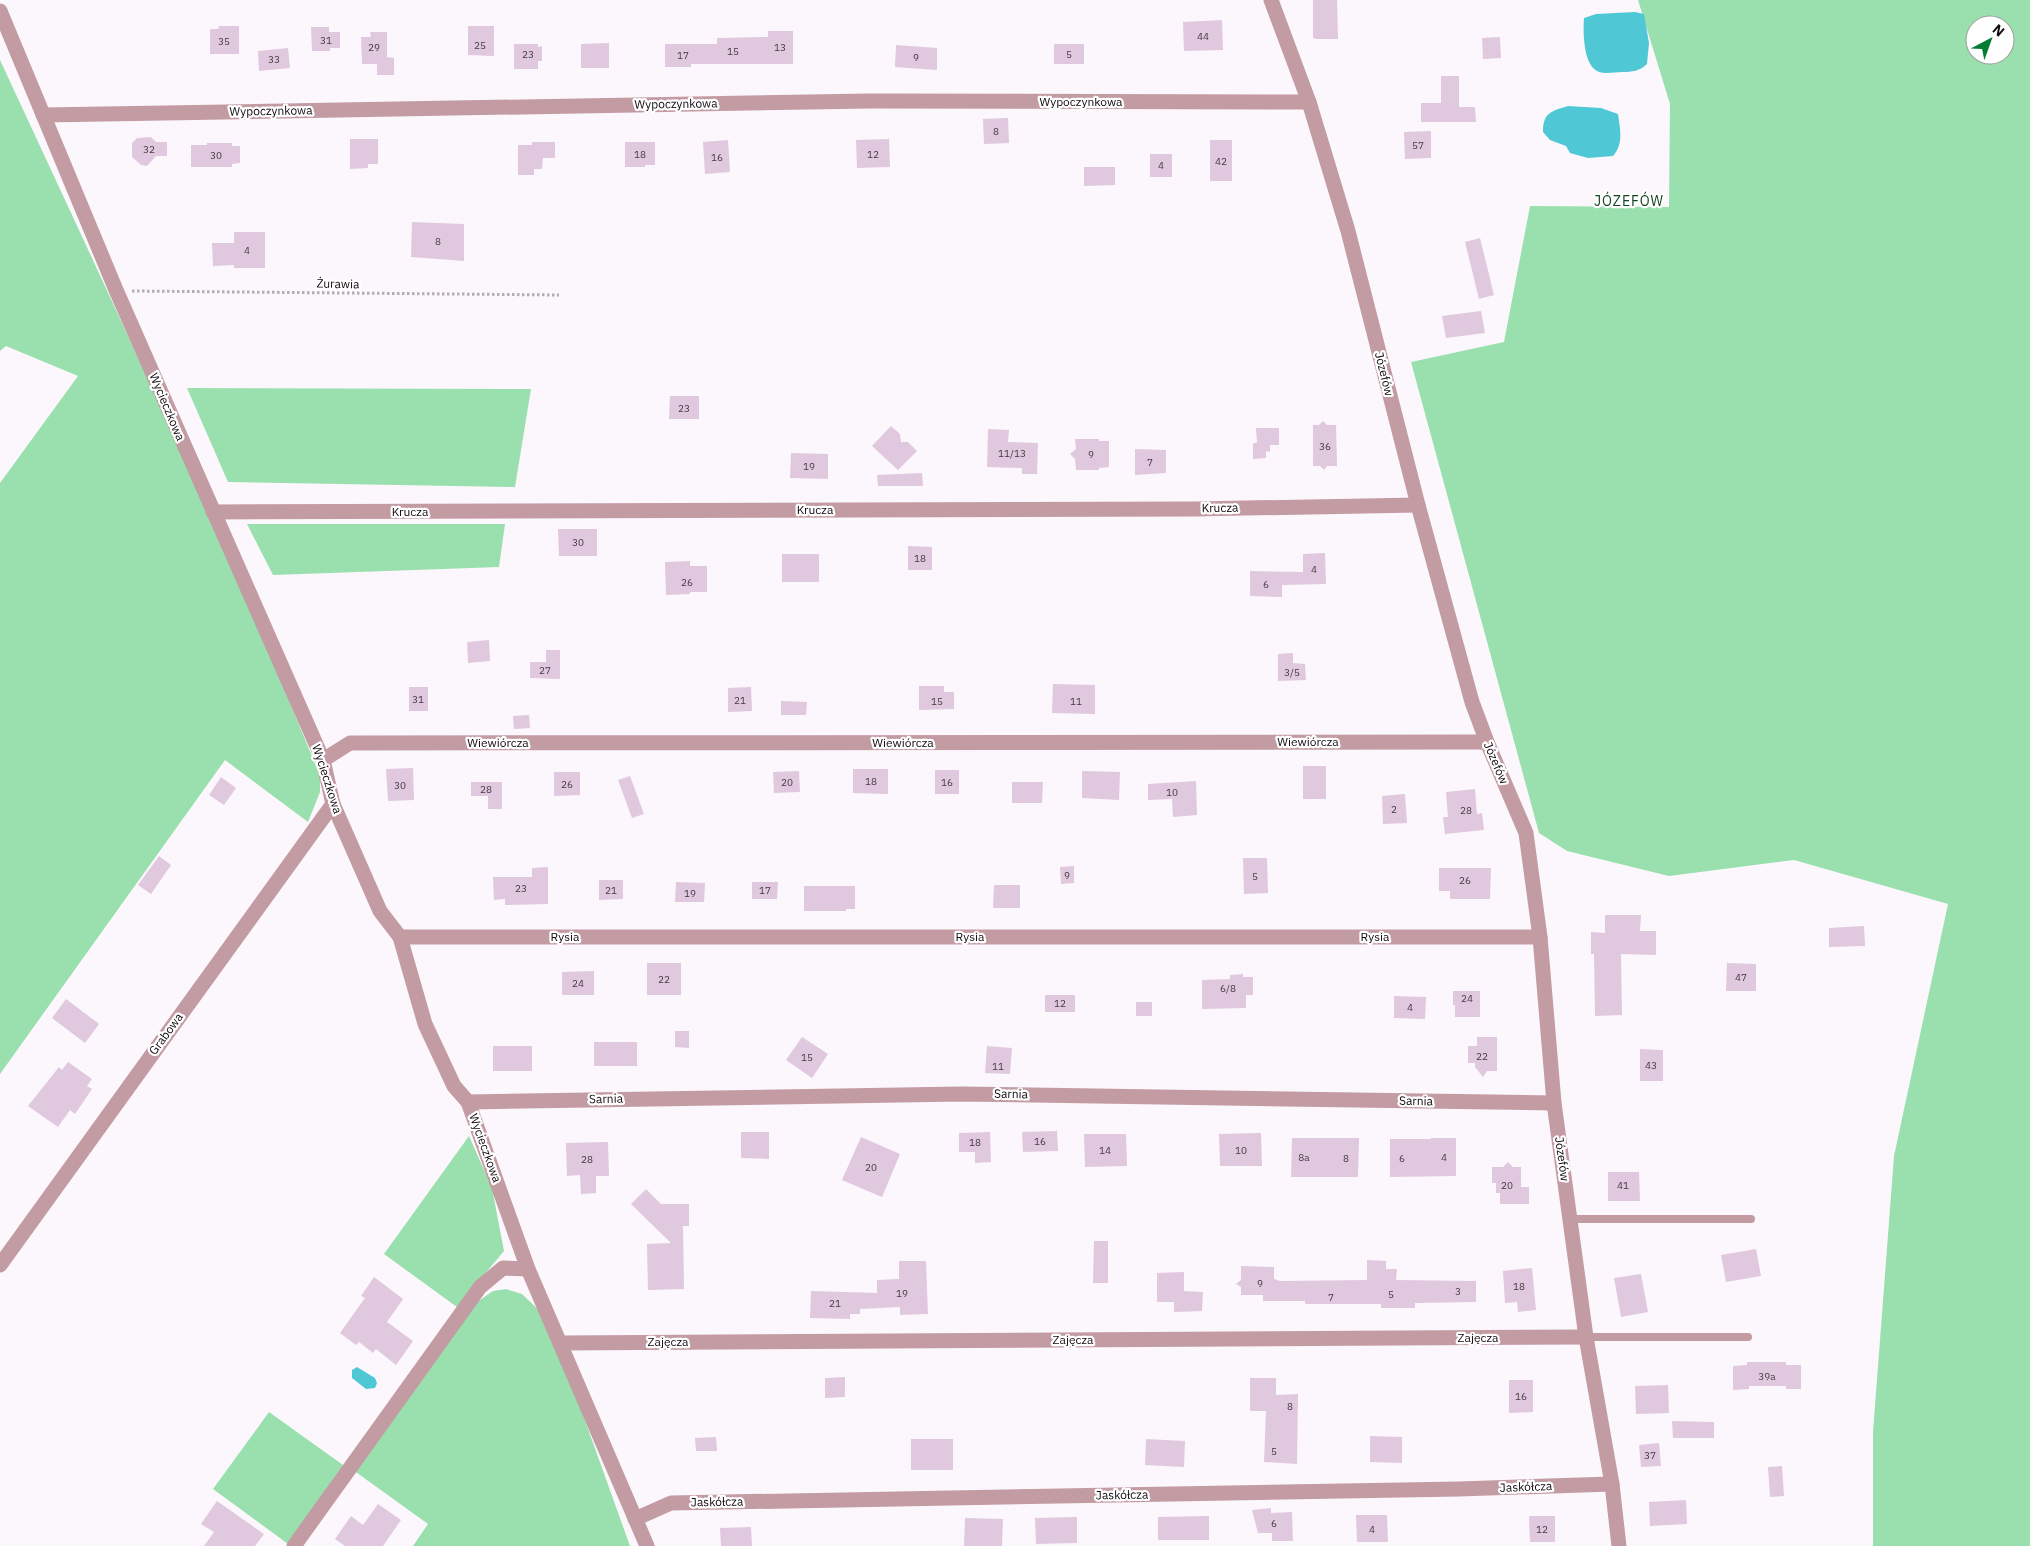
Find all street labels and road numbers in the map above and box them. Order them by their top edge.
street label: Wypoczynkowa [1039,94,1123,109]
street label: Wypoczynkowa [634,95,718,112]
street label: Wypoczynkowa [229,102,313,119]
street label: Żurawia [316,276,360,291]
street label: Józefów [1372,350,1397,397]
street label: Wycieczkowa [146,371,189,443]
street label: Krucza [1201,500,1239,515]
street label: Krucza [797,502,834,517]
street label: Krucza [392,504,429,519]
street label: Wiewiórcza [1277,734,1339,749]
street label: Wiewiórcza [467,735,529,750]
street label: Wiewiórcza [872,735,934,750]
street label: Józefów [1481,739,1512,786]
street label: Wycieczkowa [309,742,346,816]
street label: Rysia [551,929,580,944]
street label: Rysia [956,929,985,944]
street label: Rysia [1361,929,1390,944]
street label: Grabowa [145,1009,186,1058]
street label: Sarnia [994,1086,1029,1101]
street label: Sarnia [589,1091,624,1106]
street label: Sarnia [1399,1093,1434,1108]
street label: Wycieczkowa [466,1111,505,1185]
street label: Józefów [1552,1136,1573,1182]
street label: Zajęcza [1458,1330,1499,1345]
street label: Zajęcza [1053,1332,1094,1347]
street label: Zajęcza [648,1334,689,1349]
street label: Jaskółcza [1499,1478,1553,1495]
street label: Jaskółcza [1096,1487,1149,1502]
street label: Jaskółcza [691,1494,744,1509]

